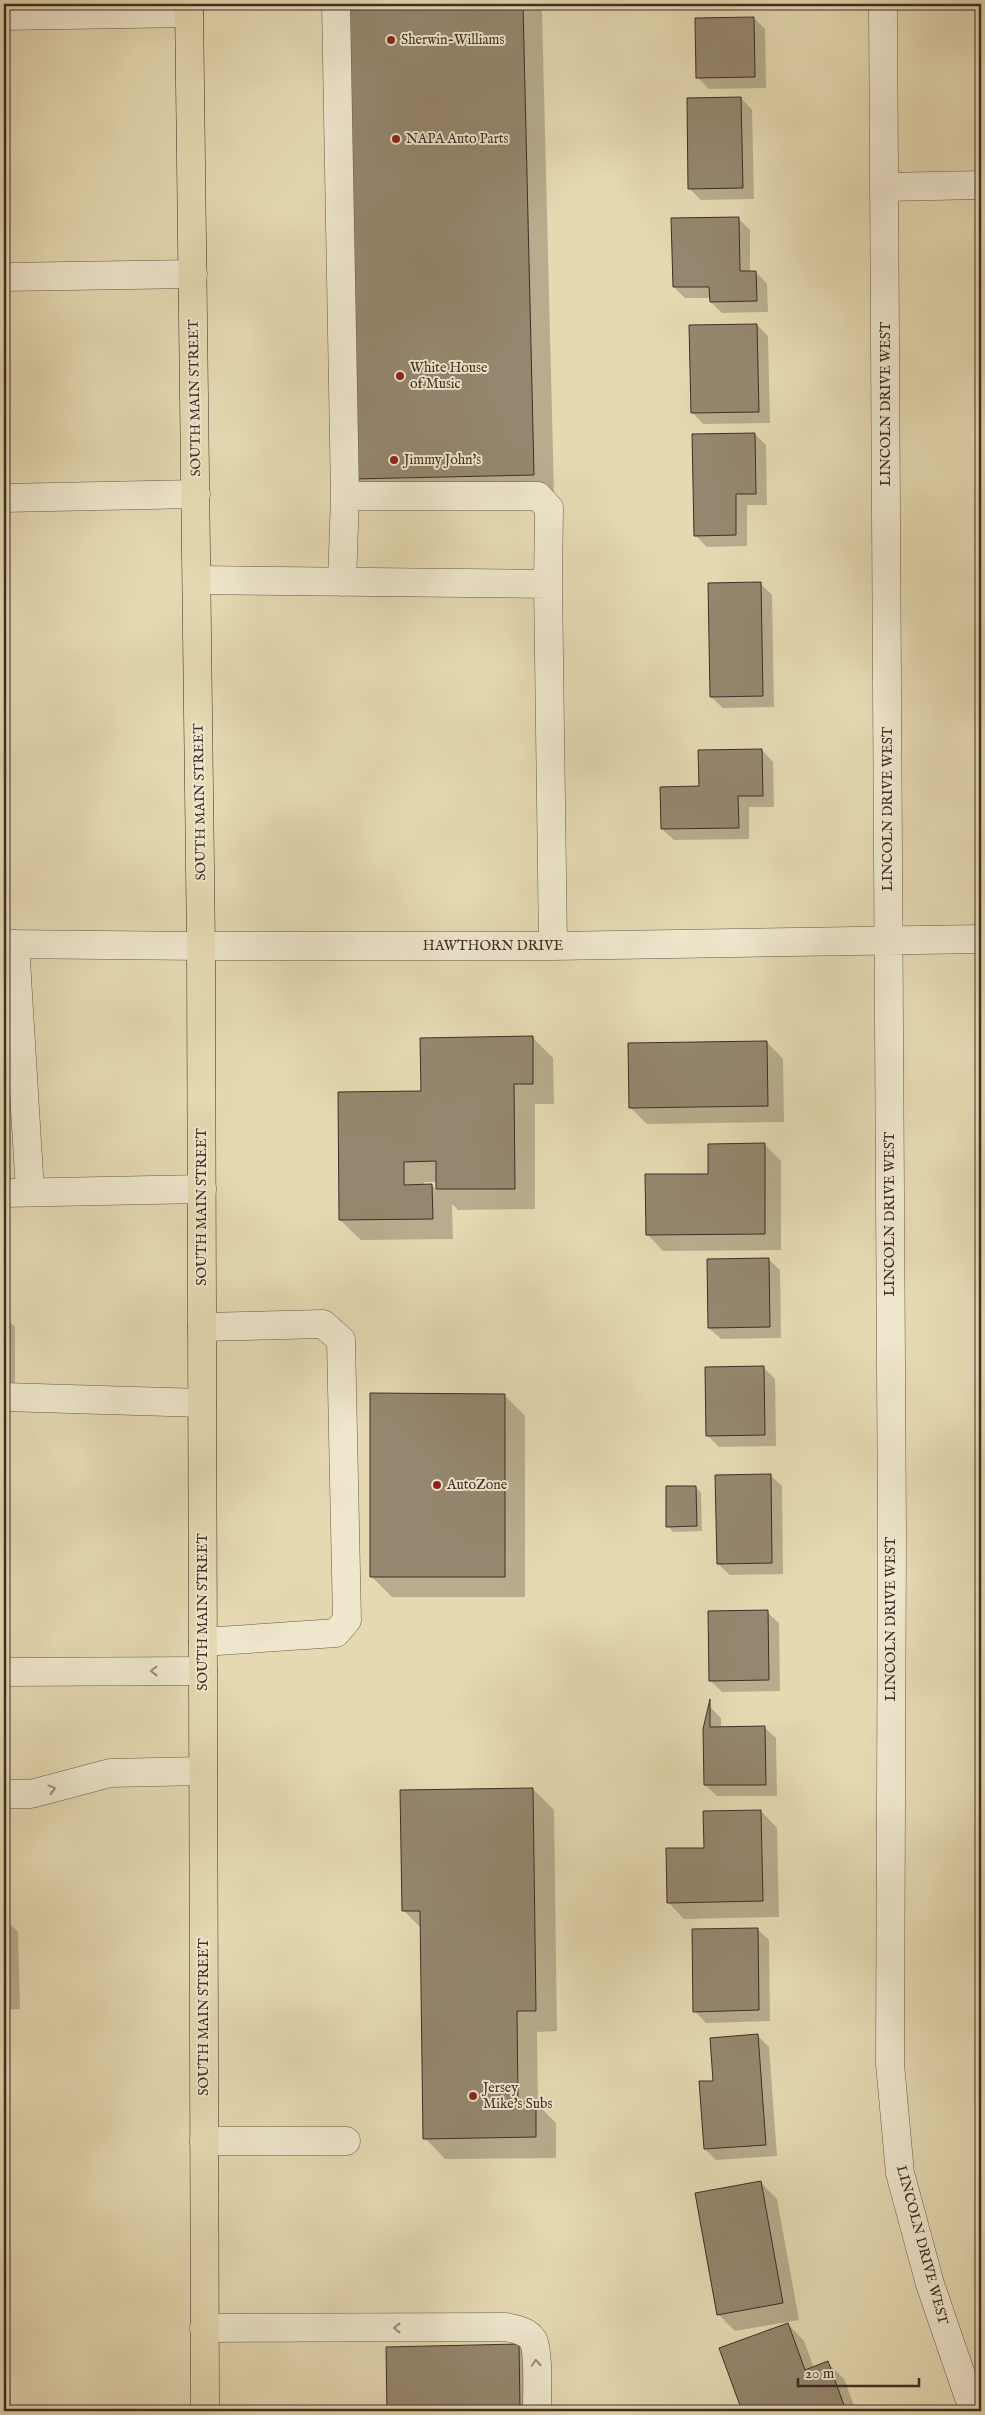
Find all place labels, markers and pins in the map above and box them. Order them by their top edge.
place label: Sherwin-Williams [401,31,504,49]
marker: Sherwin-Williams [385,34,397,46]
place label: NAPA Auto Parts [406,130,509,148]
marker: NAPA Auto Parts [390,133,402,145]
place label: White House of Music [410,359,488,393]
marker: White House of Music [394,370,406,382]
place label: Jimmy John's [402,451,481,469]
marker: Jimmy John's [388,454,400,466]
place label: AutoZone [446,1476,508,1494]
marker: AutoZone [431,1479,443,1491]
place label: Jersey Mike's Subs [481,2079,552,2113]
marker: Jersey Mike's Subs [467,2090,479,2102]

